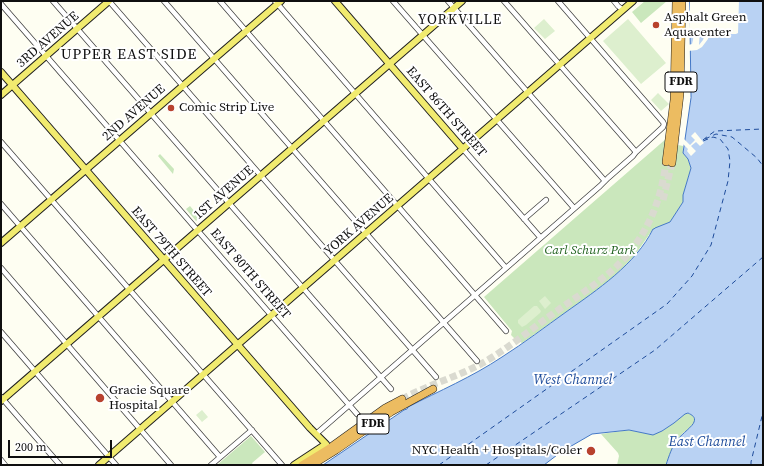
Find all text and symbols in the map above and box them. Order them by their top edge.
street label: 3RD AVENUE [14,9,82,71]
place label: Asphalt Green Aquacenter [664,10,747,41]
district label: YORKVILLE [418,12,502,28]
marker: Asphalt Green Aquacenter [651,20,661,30]
district label: UPPER EAST SIDE [61,46,197,64]
street label: EAST 86TH STREET [403,64,489,160]
road number: FDR [665,72,697,92]
street label: 2ND AVENUE [99,81,169,145]
place label: Comic Strip Live [179,100,274,116]
marker: Comic Strip Live [166,103,176,113]
street label: 1ST AVENUE [191,163,257,223]
street label: YORK AVENUE [321,191,397,259]
street label: EAST 79TH STREET [128,204,214,300]
street label: EAST 80TH STREET [207,226,293,322]
park label: Carl Schurz Park [545,243,635,259]
water label: West Channel [534,372,612,388]
place label: Gracie Square Hospital [109,383,190,414]
marker: Gracie Square Hospital [94,392,106,404]
road number: FDR [357,414,389,434]
scale bar [10,432,114,458]
water label: East Channel [669,434,745,450]
text: 200 m [15,439,47,455]
place label: NYC Health + Hospitals/Coler [412,443,582,459]
marker: NYC Health + Hospitals/Coler [585,445,597,457]

